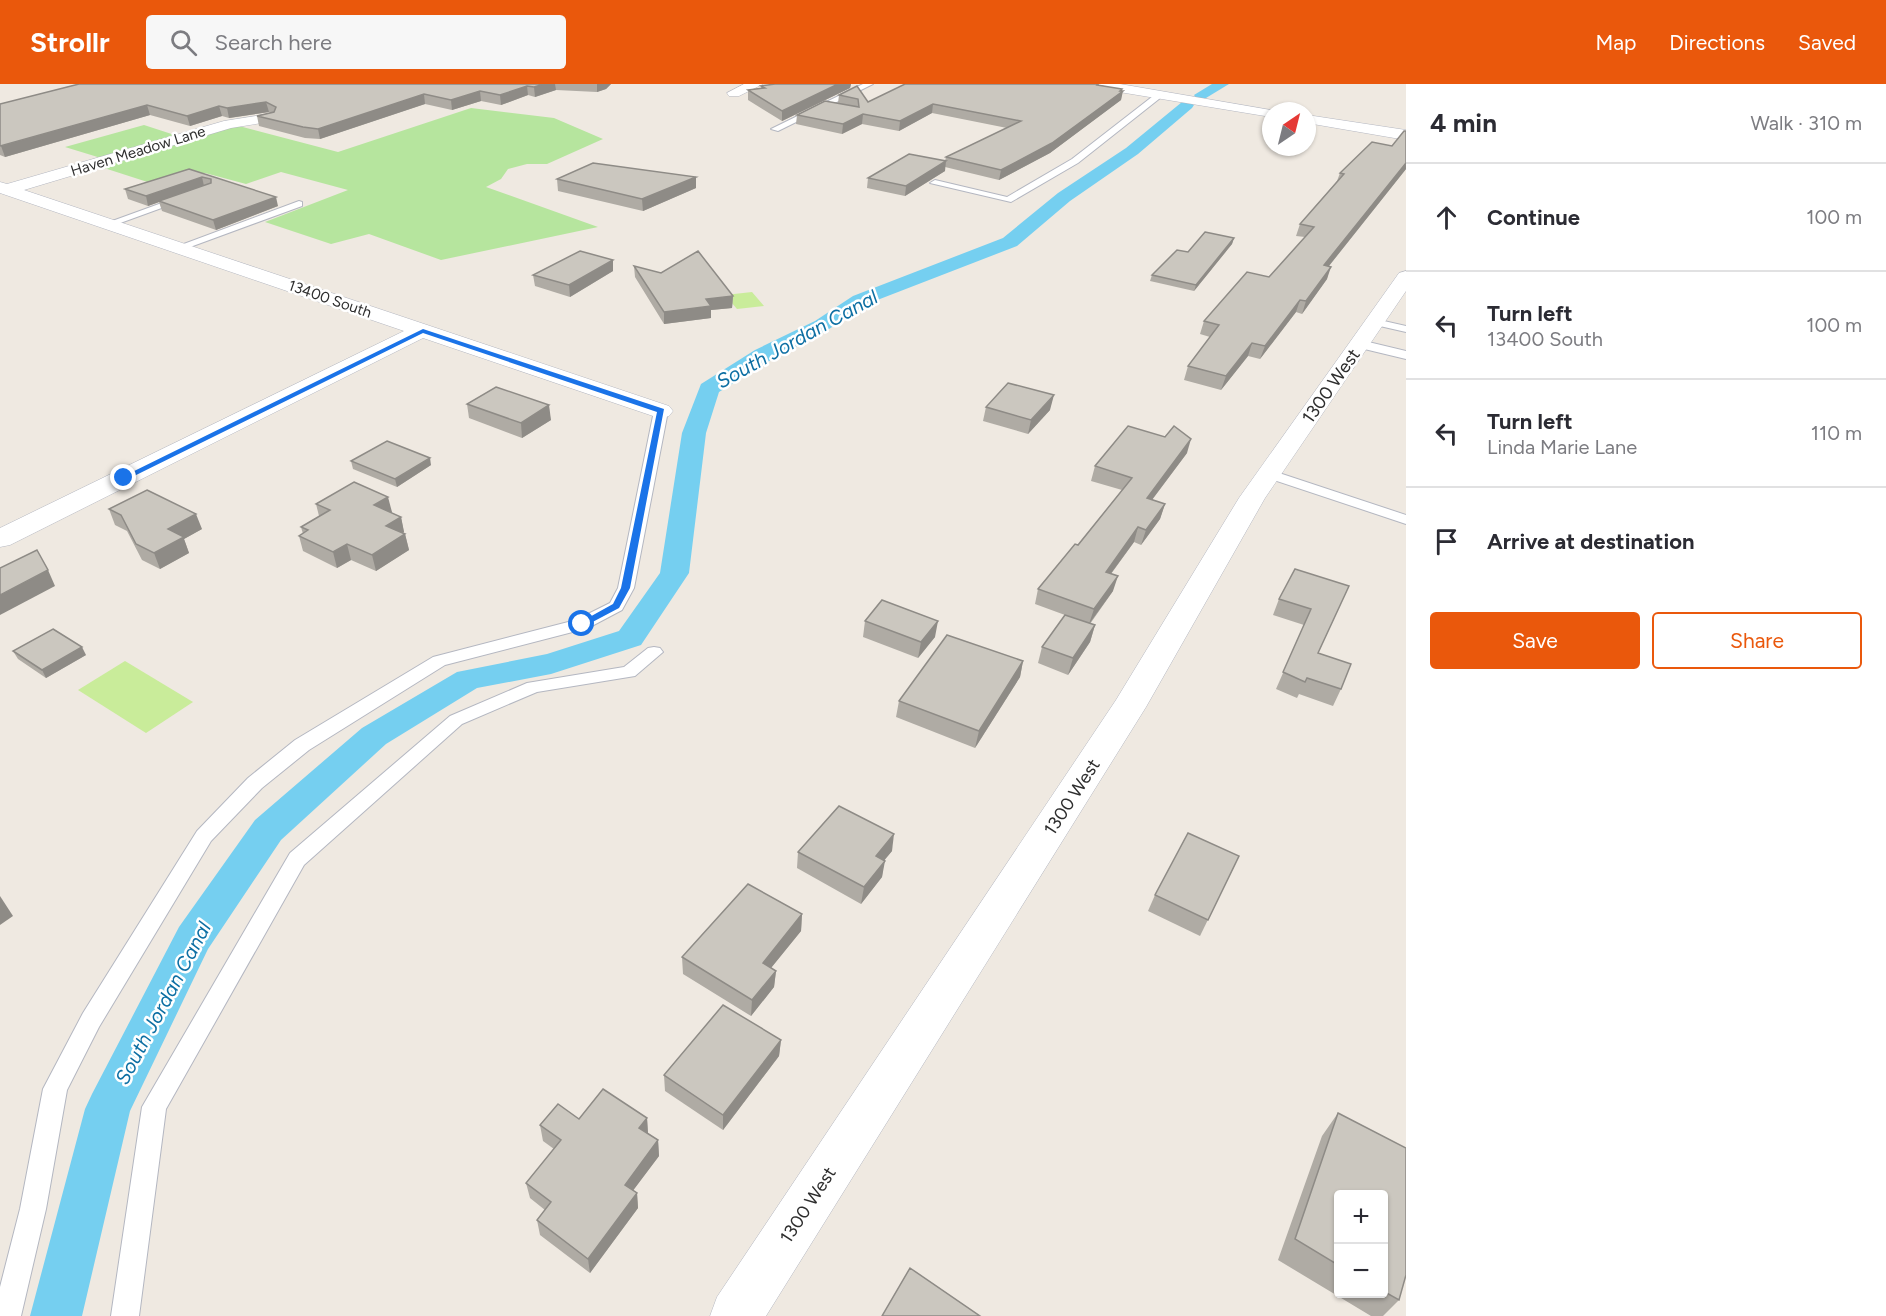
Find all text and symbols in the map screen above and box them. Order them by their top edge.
search box [146,15,566,69]
text: Strollr [30,25,110,59]
icon: search [167,26,200,59]
text: Search here [215,29,332,56]
text: Map [1595,30,1636,55]
text: Directions [1669,30,1765,55]
text: Saved [1798,30,1856,55]
north arrow [1262,102,1316,156]
text: 4 min [1430,107,1497,139]
text: Walk · 310 m [1750,111,1862,135]
street label: Haven Meadow Lane [68,122,208,180]
icon: ahead [1430,201,1463,234]
text: Continue [1487,204,1580,231]
text: 100 m [1806,205,1862,229]
street label: 13400 South [286,276,374,322]
water label: South Jordan Canal [712,284,882,393]
text: Turn left [1487,300,1573,327]
icon: left [1430,309,1463,342]
text: 100 m [1806,313,1862,337]
text: 13400 South [1487,327,1603,351]
street label: 1300 West [1297,344,1365,428]
text: Turn left [1487,408,1573,435]
icon: left [1430,417,1463,450]
text: 110 m [1811,421,1862,445]
text: Linda Marie Lane [1487,435,1637,459]
route end [110,464,136,490]
icon: arrive [1430,525,1463,558]
text: Arrive at destination [1487,528,1695,555]
route start [568,610,594,636]
button: Save [1430,612,1640,669]
button: Share [1652,612,1862,669]
street label: 1300 West [1039,755,1105,839]
water label: South Jordan Canal [110,917,216,1088]
street label: 1300 West [775,1163,841,1247]
map controls [1334,1190,1388,1298]
button: + [1334,1190,1388,1244]
button: − [1334,1244,1388,1298]

